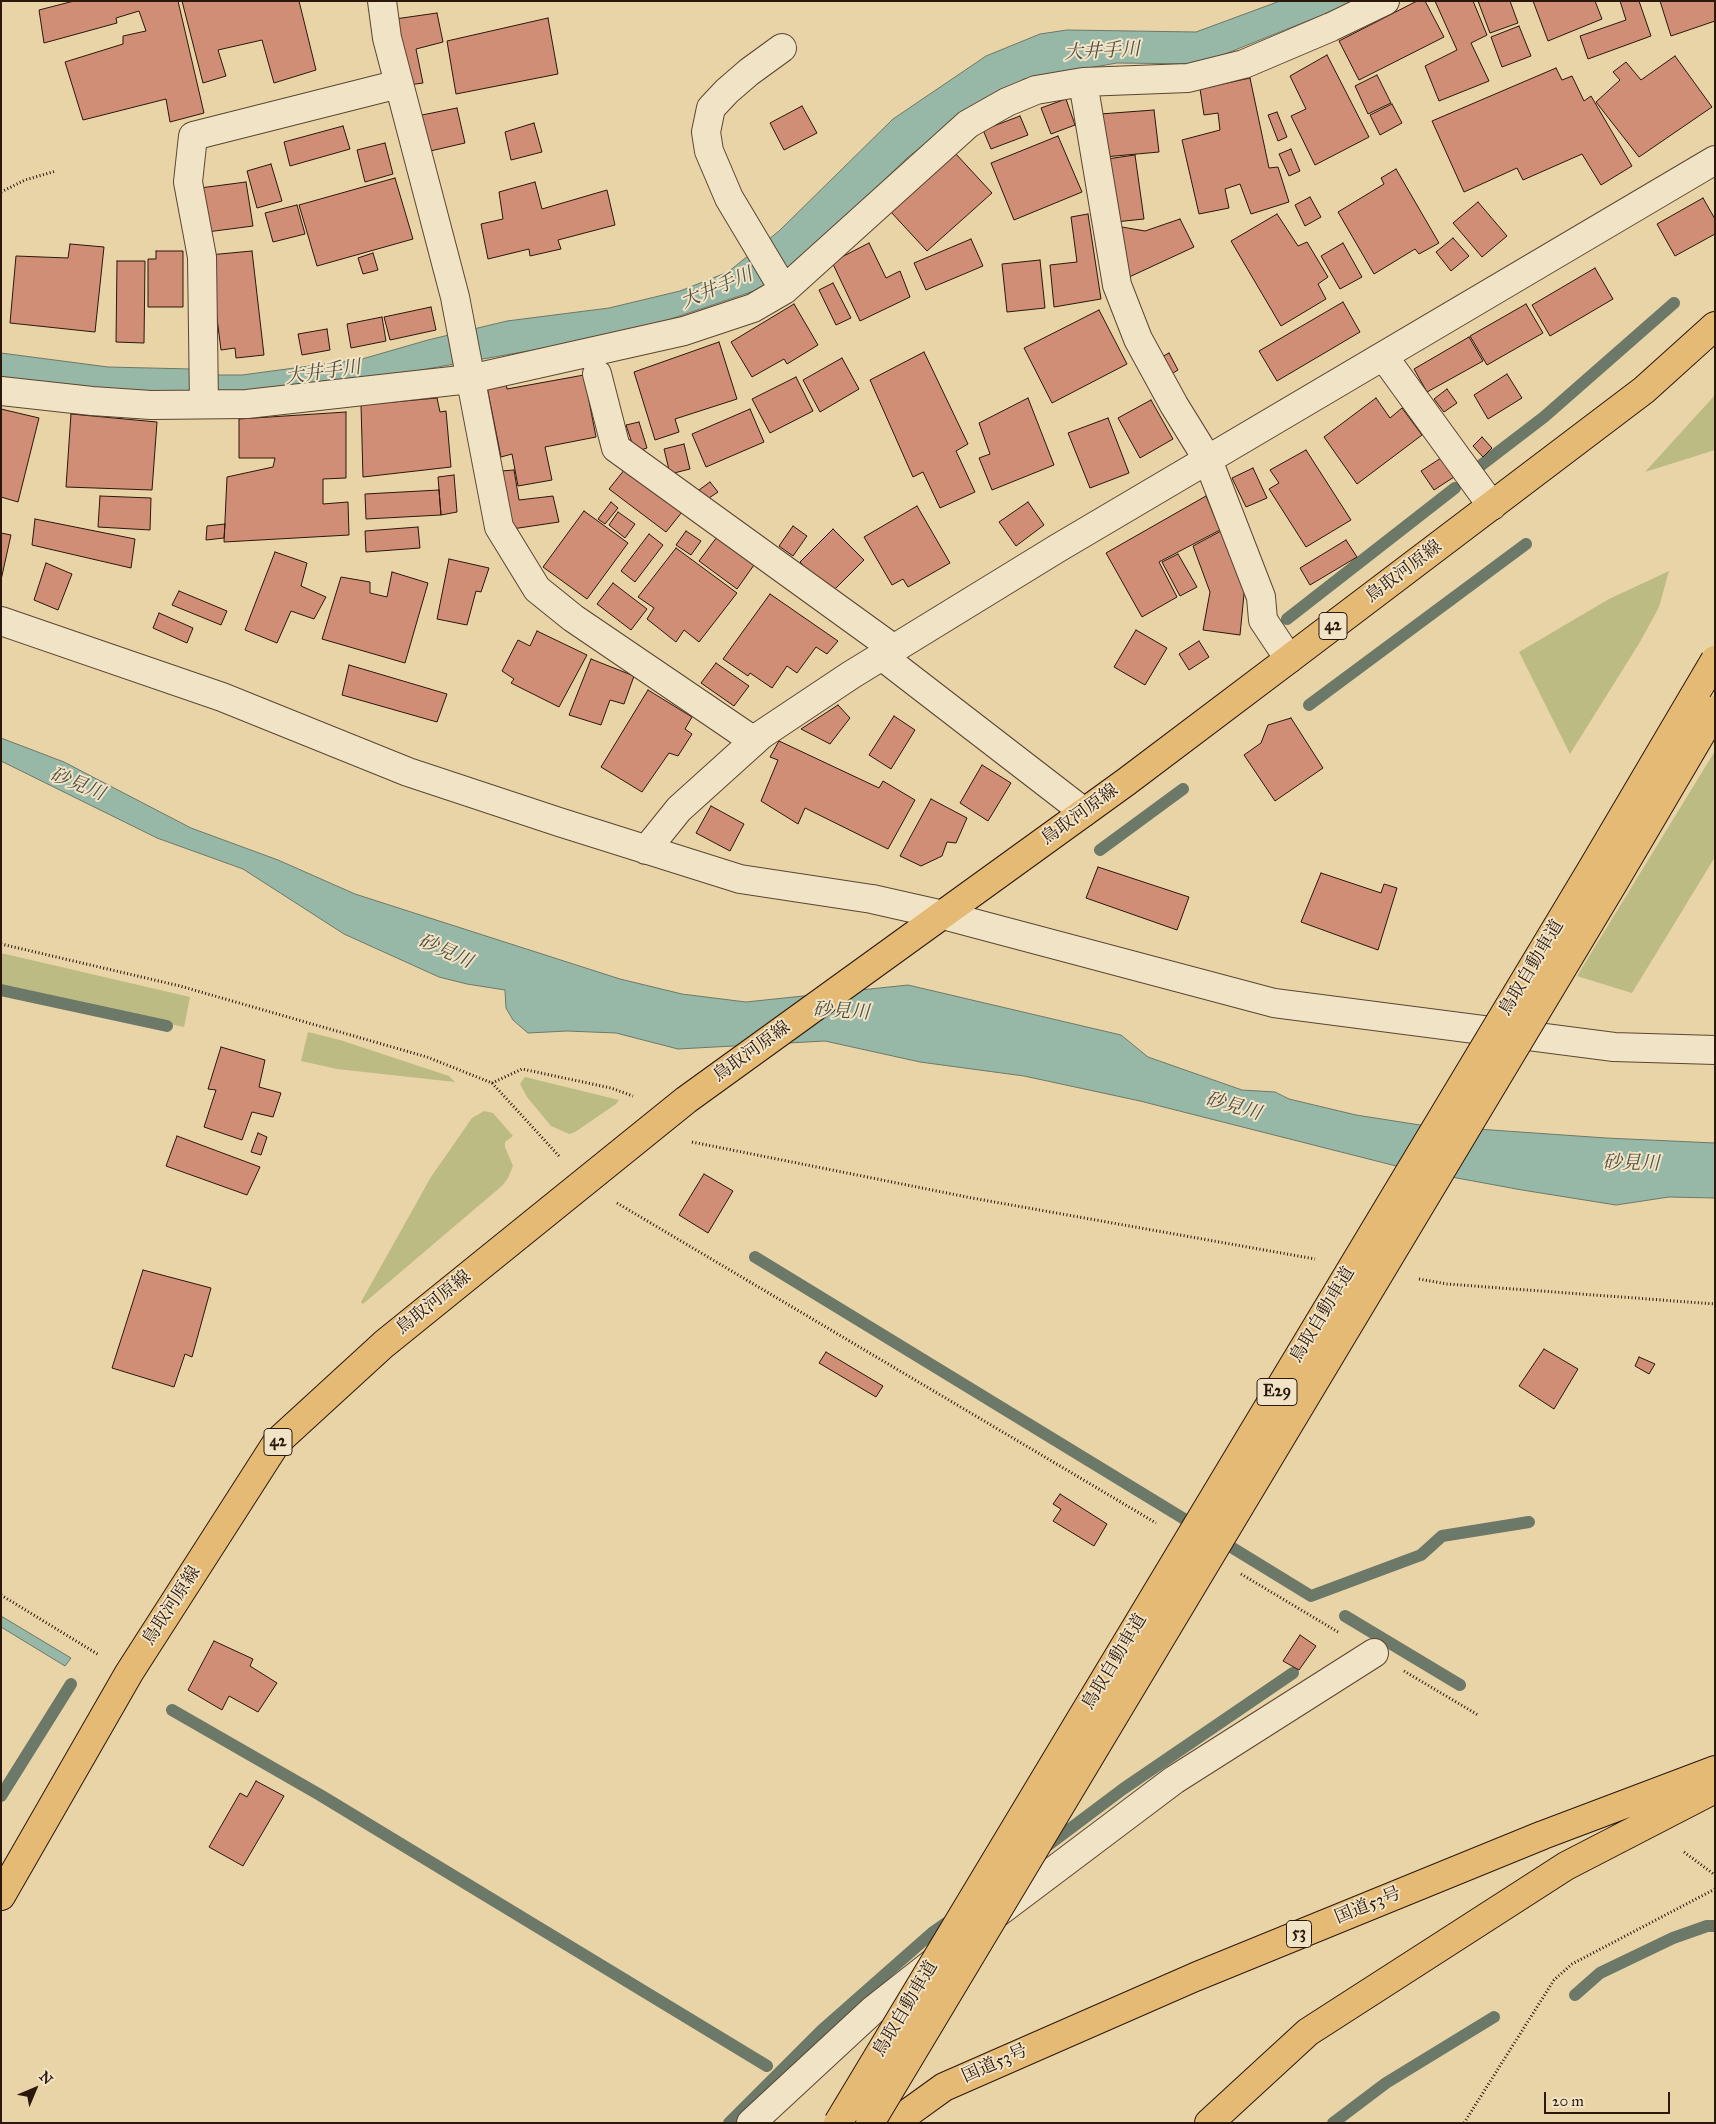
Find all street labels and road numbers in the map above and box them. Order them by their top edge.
street label: 鳥取河原線 [1362,536,1446,608]
road number: 42 [1319,612,1347,640]
street label: 鳥取河原線 [1037,780,1123,850]
street label: 鳥取自動車道 [1495,916,1569,1020]
street label: 鳥取河原線 [709,1017,795,1087]
street label: 鳥取自動車道 [1286,1263,1360,1367]
street label: 鳥取河原線 [392,1266,476,1340]
road number: E29 [1257,1378,1297,1405]
road number: 42 [264,1428,292,1455]
street label: 鳥取河原線 [138,1562,206,1650]
street label: 鳥取自動車道 [1078,1610,1152,1714]
street label: 国道53号 [1332,1883,1404,1929]
road number: 53 [1286,1920,1312,1948]
street label: 鳥取自動車道 [869,1957,943,2061]
street label: 国道53号 [959,2040,1031,2088]

